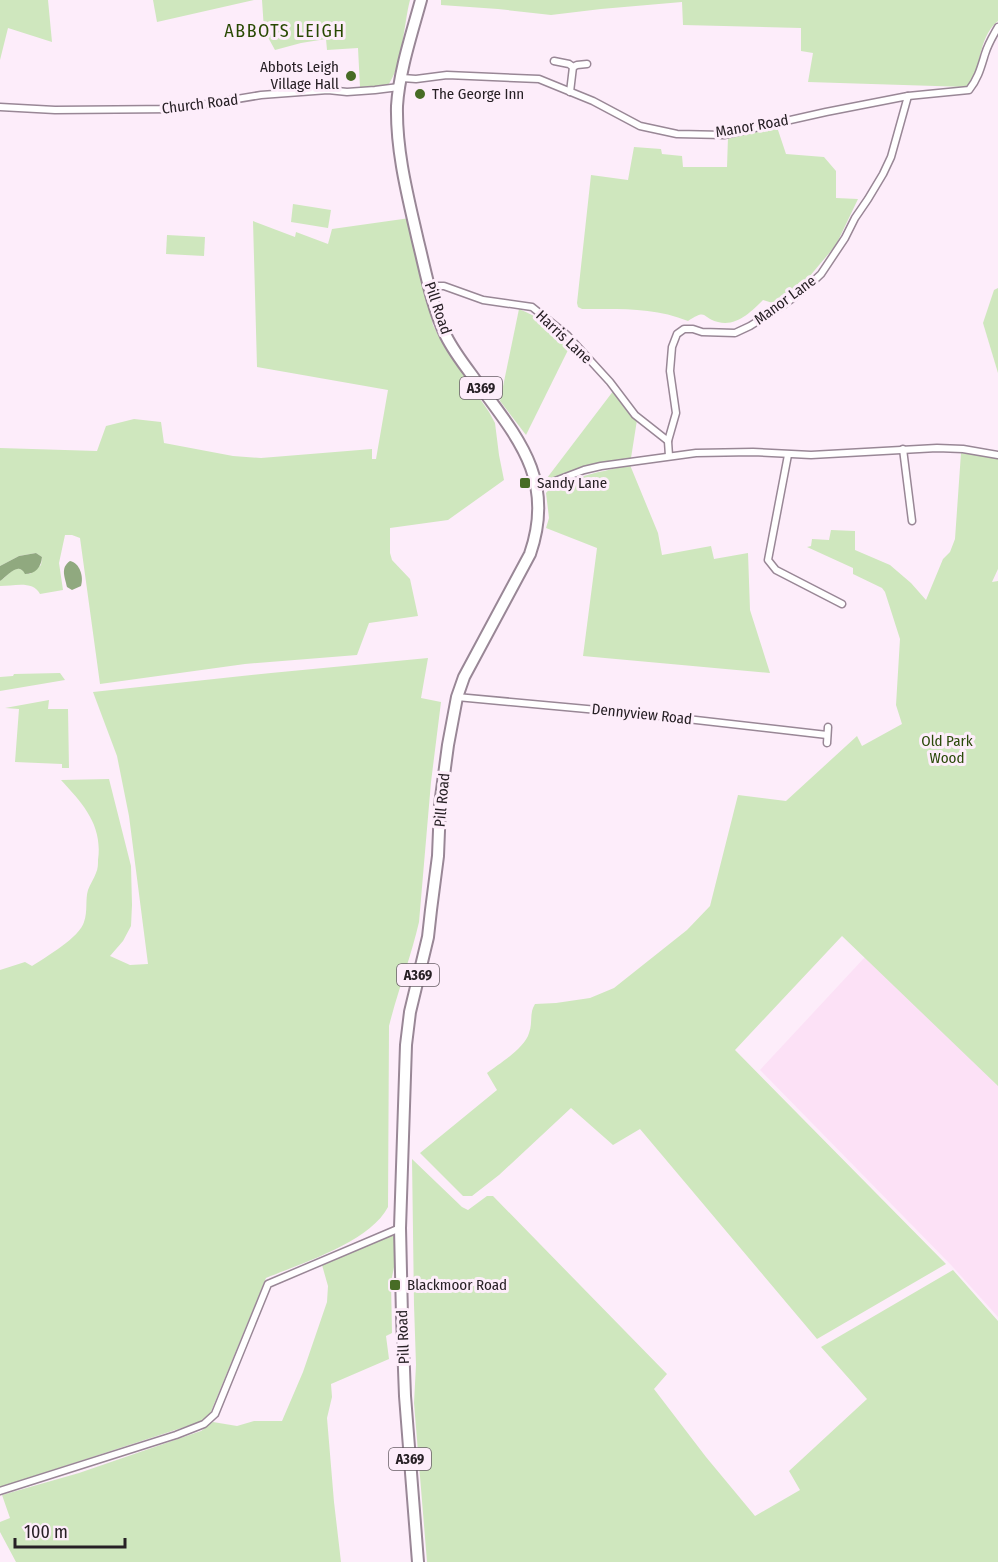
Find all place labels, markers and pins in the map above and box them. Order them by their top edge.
place label: Abbots Leigh Village Hall [260,58,339,93]
marker: Abbots Leigh Village Hall [344,69,358,83]
place label: The George Inn [432,85,524,103]
marker: The George Inn [413,87,427,101]
place label: Sandy Lane [537,474,607,492]
marker: Sandy Lane [518,476,532,490]
place label: Blackmoor Road [407,1276,507,1294]
marker: Blackmoor Road [388,1278,402,1292]

